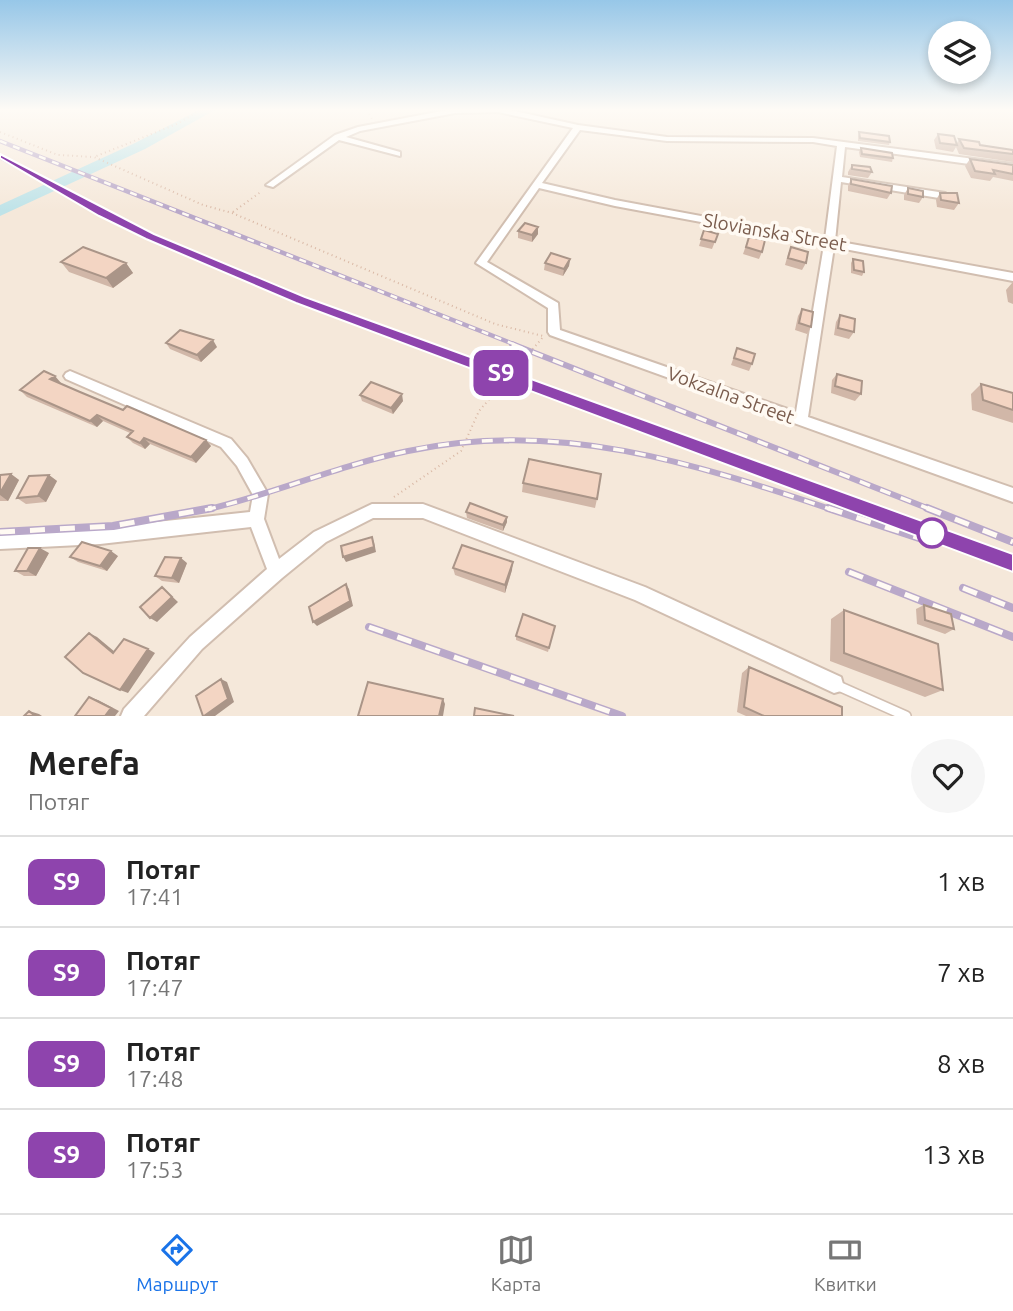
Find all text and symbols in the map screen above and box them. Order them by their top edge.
map controls [928,21,991,84]
button: layers [928,21,991,84]
street label: Slovianska Street [701,209,849,256]
line badge: S9 [470,350,532,396]
text: S9 [487,359,515,386]
street label: Vokzalna Street [664,362,798,428]
unlabelled marker [917,518,947,548]
button: heart [911,739,985,813]
text: Merefa [28,744,140,781]
text: Потяг [28,789,89,814]
text: Потяг [126,855,200,884]
text: 1 хв [937,867,985,896]
text: S9 [53,868,80,895]
text: 17:41 [126,884,184,909]
text: Потяг [126,946,200,975]
text: 7 хв [937,958,985,987]
text: S9 [53,959,80,986]
text: 17:47 [126,975,184,1000]
text: Потяг [126,1037,200,1066]
text: 8 хв [937,1049,985,1078]
text: S9 [53,1050,80,1077]
text: 17:48 [126,1066,184,1091]
text: Потяг [126,1128,200,1157]
text: 13 хв [922,1140,985,1169]
text: S9 [53,1141,80,1168]
text: 17:53 [126,1157,184,1182]
tab: Маршрут [136,1231,218,1295]
tab: Карта [491,1231,541,1295]
tab: Квитки [814,1231,877,1295]

